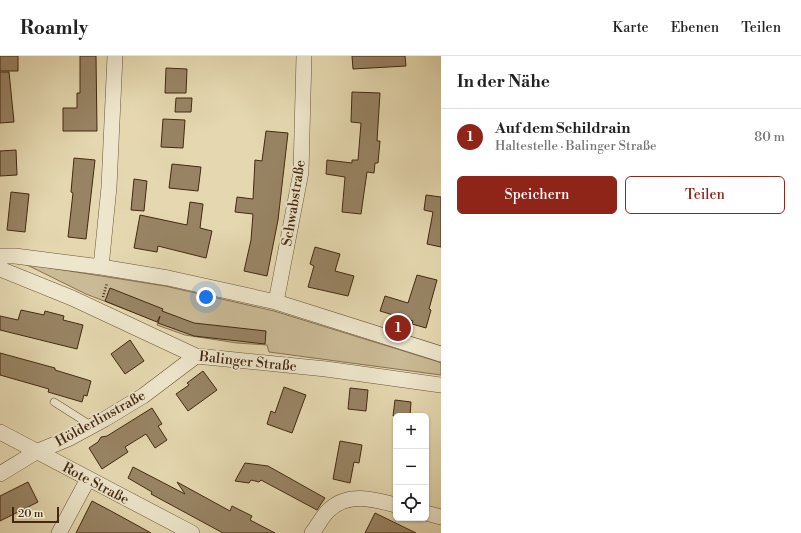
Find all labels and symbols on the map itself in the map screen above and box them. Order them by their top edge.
street label: Schwabstraße [278,159,310,248]
your location [196,287,216,307]
pin: 1 [385,313,411,343]
street label: Balinger Straße [197,348,298,376]
street label: Hölderlinstraße [52,387,149,451]
street label: Rote Straße [59,459,132,509]
scale bar [12,505,59,524]

